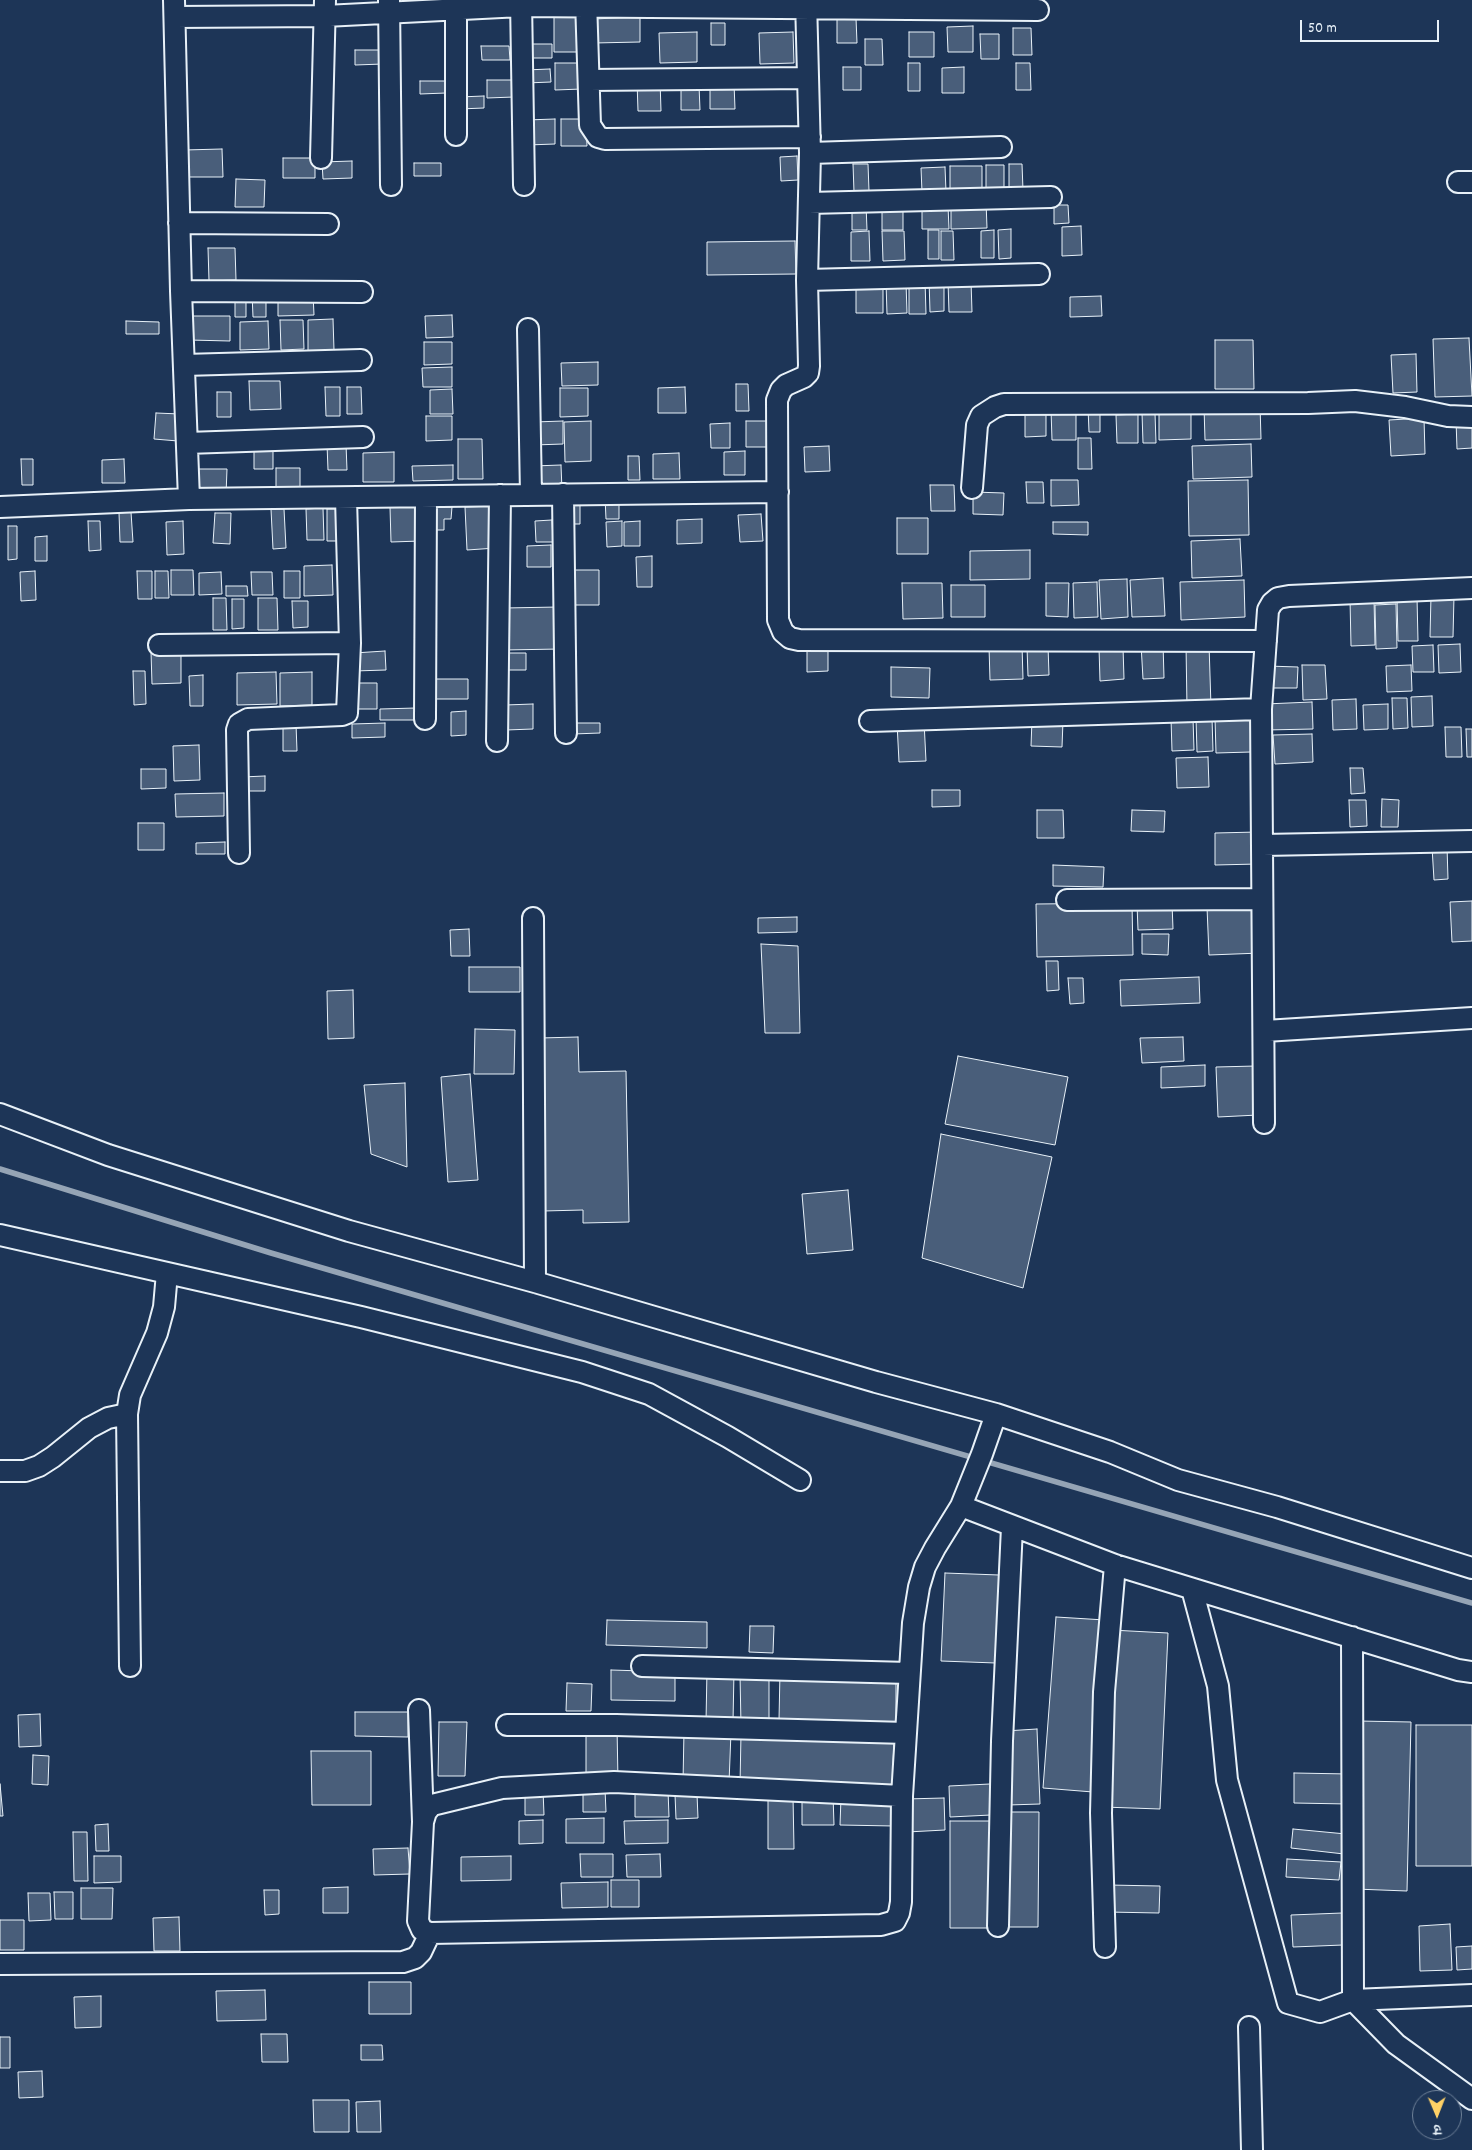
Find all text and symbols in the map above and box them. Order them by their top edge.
scale bar [1302,10,1441,42]
text: 50 m [1308,18,1337,40]
north arrow [1412,2090,1462,2140]
text: उ [1433,2119,1441,2139]

